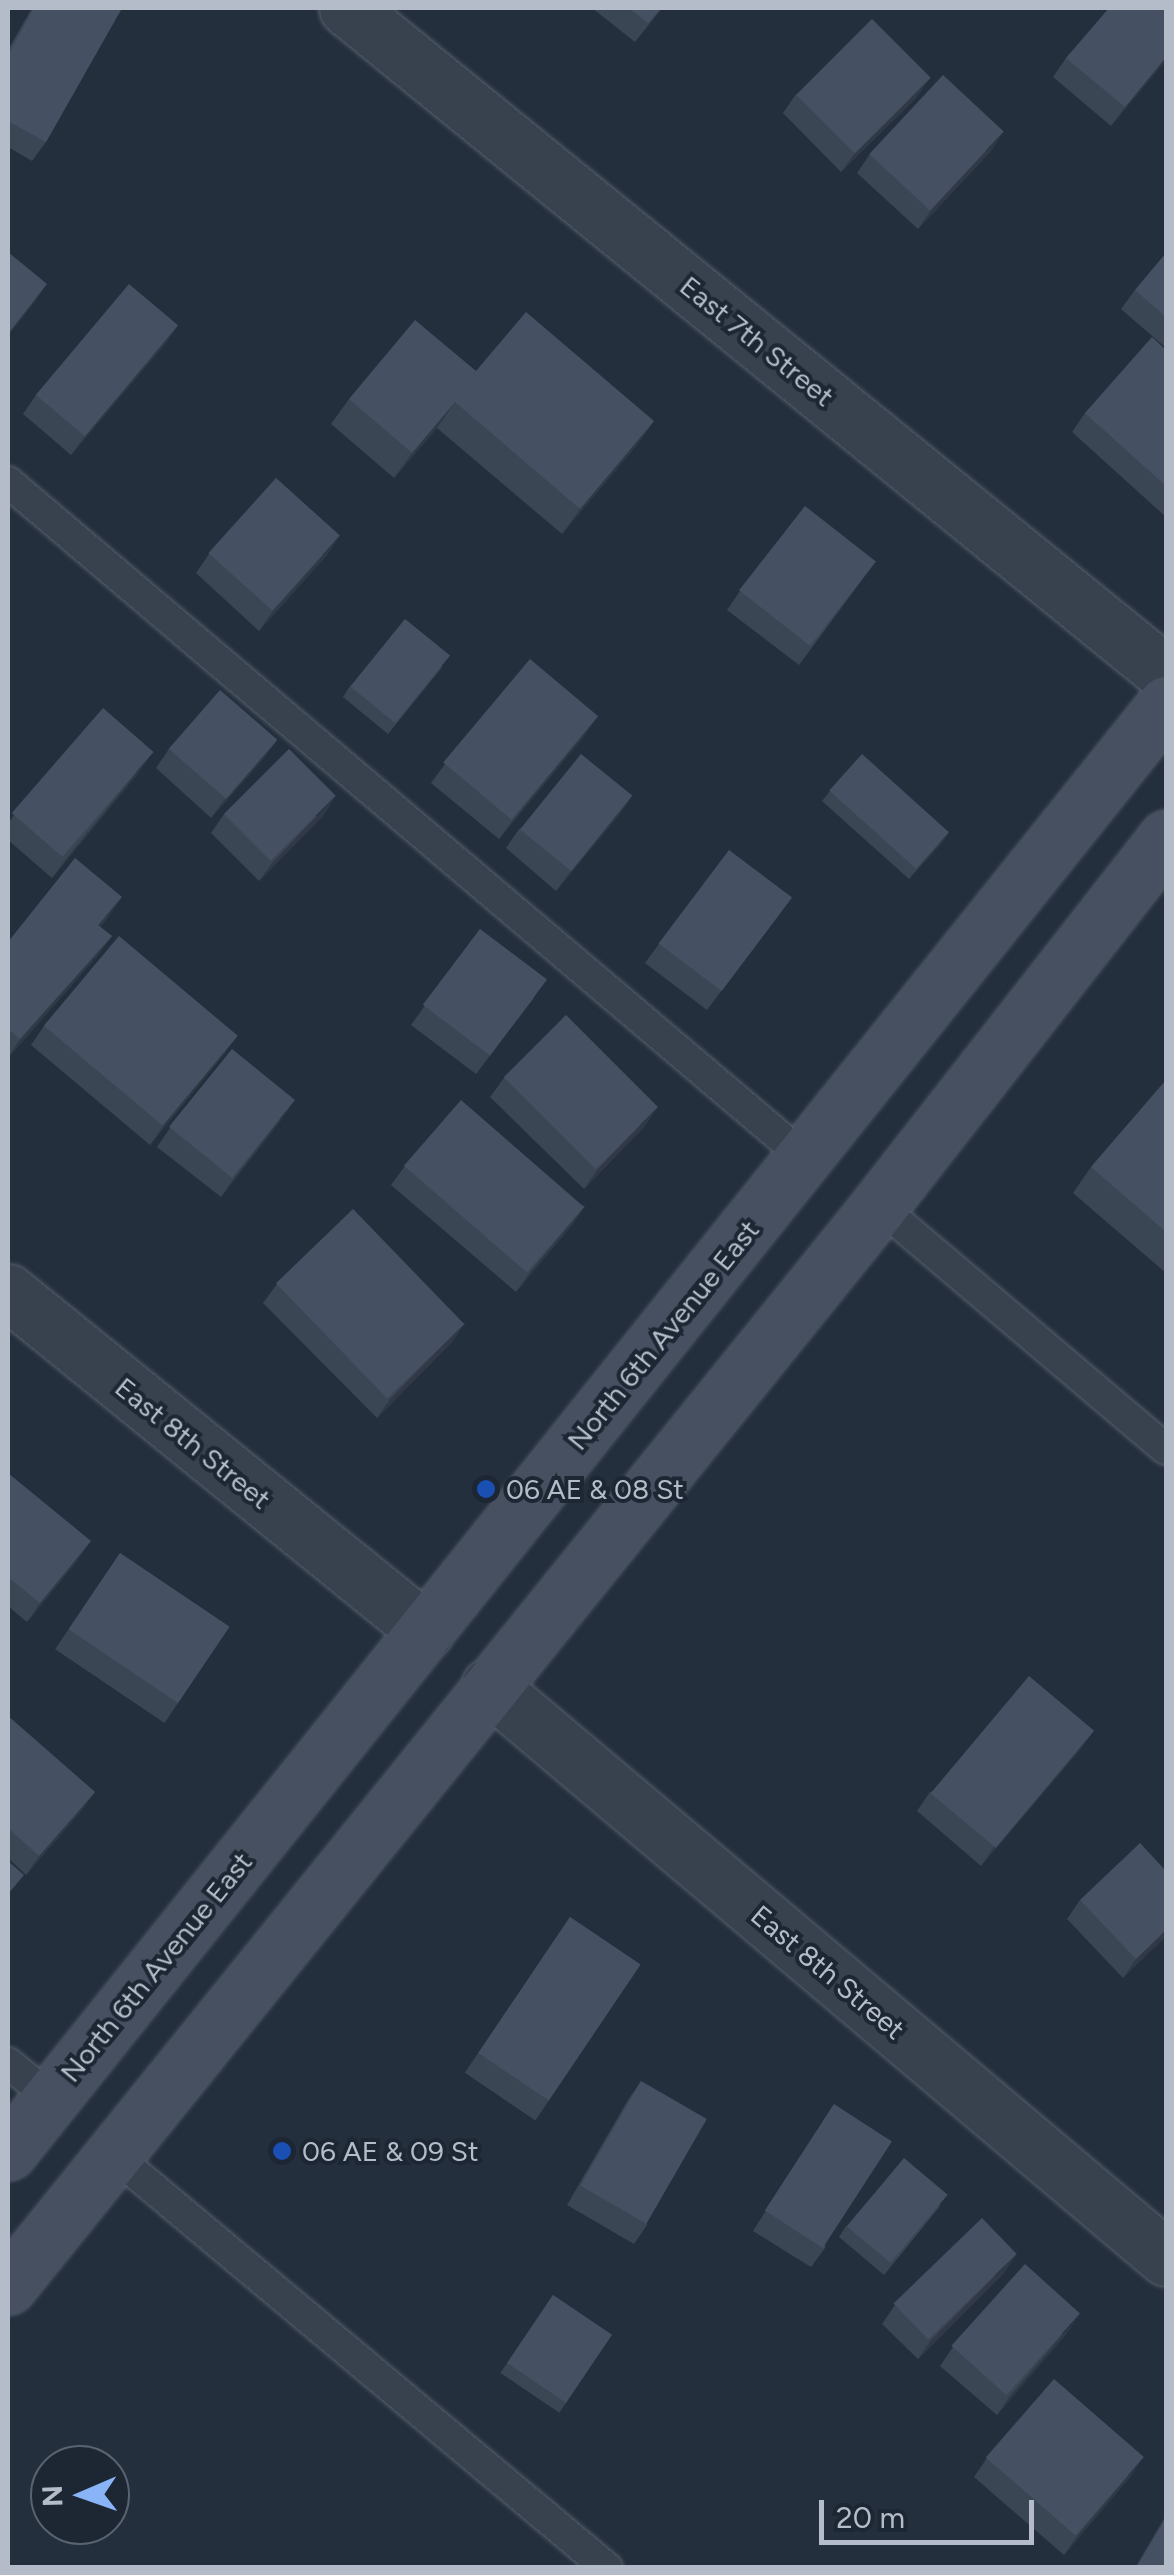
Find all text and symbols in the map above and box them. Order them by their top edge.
street label: East 7th Street [673,269,841,413]
street label: North 6th Avenue East [560,1213,766,1457]
street label: East 8th Street [109,1370,277,1516]
place label: 06 AE & 08 St [506,1472,684,1506]
marker: 06 AE & 08 St [475,1478,497,1500]
street label: North 6th Avenue East [53,1845,259,2089]
street label: East 8th Street [744,1898,912,2046]
place label: 06 AE & 09 St [302,2134,479,2168]
marker: 06 AE & 09 St [271,2140,293,2162]
north arrow [30,2445,130,2545]
scale bar [824,2480,1039,2542]
text: N [35,2485,69,2507]
text: 20 m [836,2499,905,2536]

